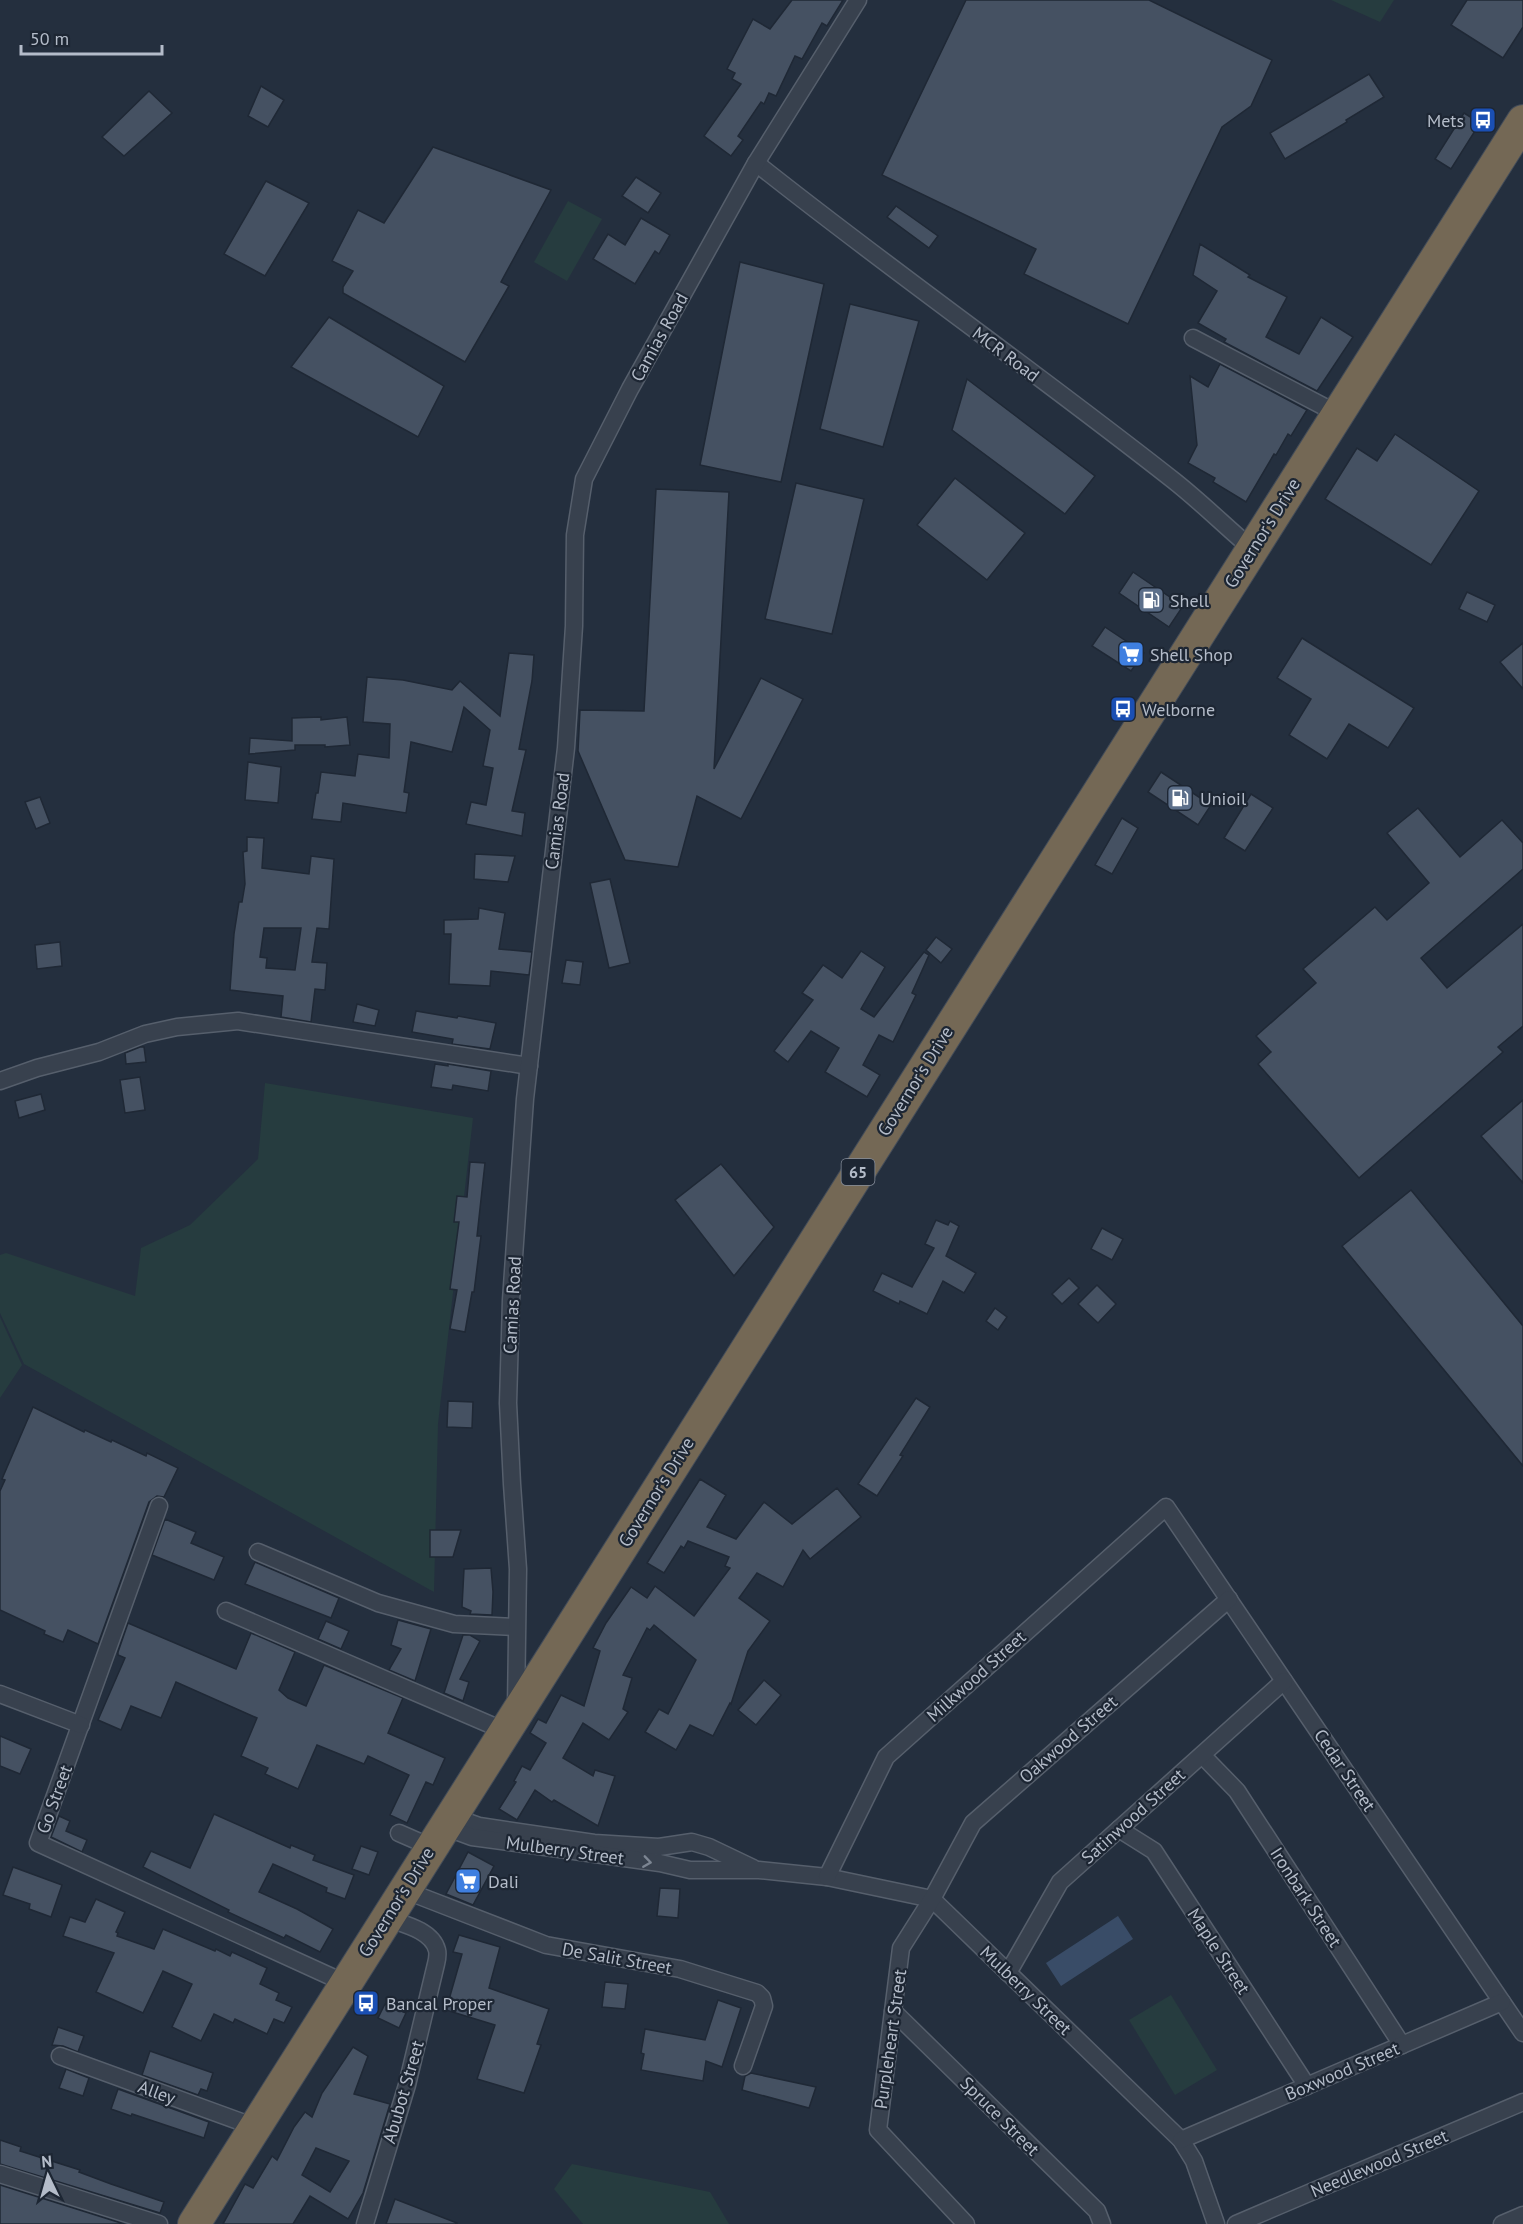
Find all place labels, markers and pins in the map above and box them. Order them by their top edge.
bus stop icon: Mets [1468,105,1498,135]
place label: Mets [1427,109,1464,132]
fuel station icon: Shell [1136,585,1166,615]
place label: Shell [1170,589,1210,612]
supermarket icon: Shell Shop [1116,639,1146,669]
place label: Shell Shop [1150,643,1233,666]
bus stop icon: Welborne [1108,694,1138,724]
place label: Welborne [1142,698,1215,721]
fuel station icon: Unioil [1165,783,1195,813]
place label: Unioil [1200,787,1247,810]
supermarket icon: Dali [453,1866,483,1896]
place label: Dali [488,1870,519,1893]
bus stop icon: Bancal Proper [351,1988,381,2018]
place label: Bancal Proper [386,1992,493,2015]

